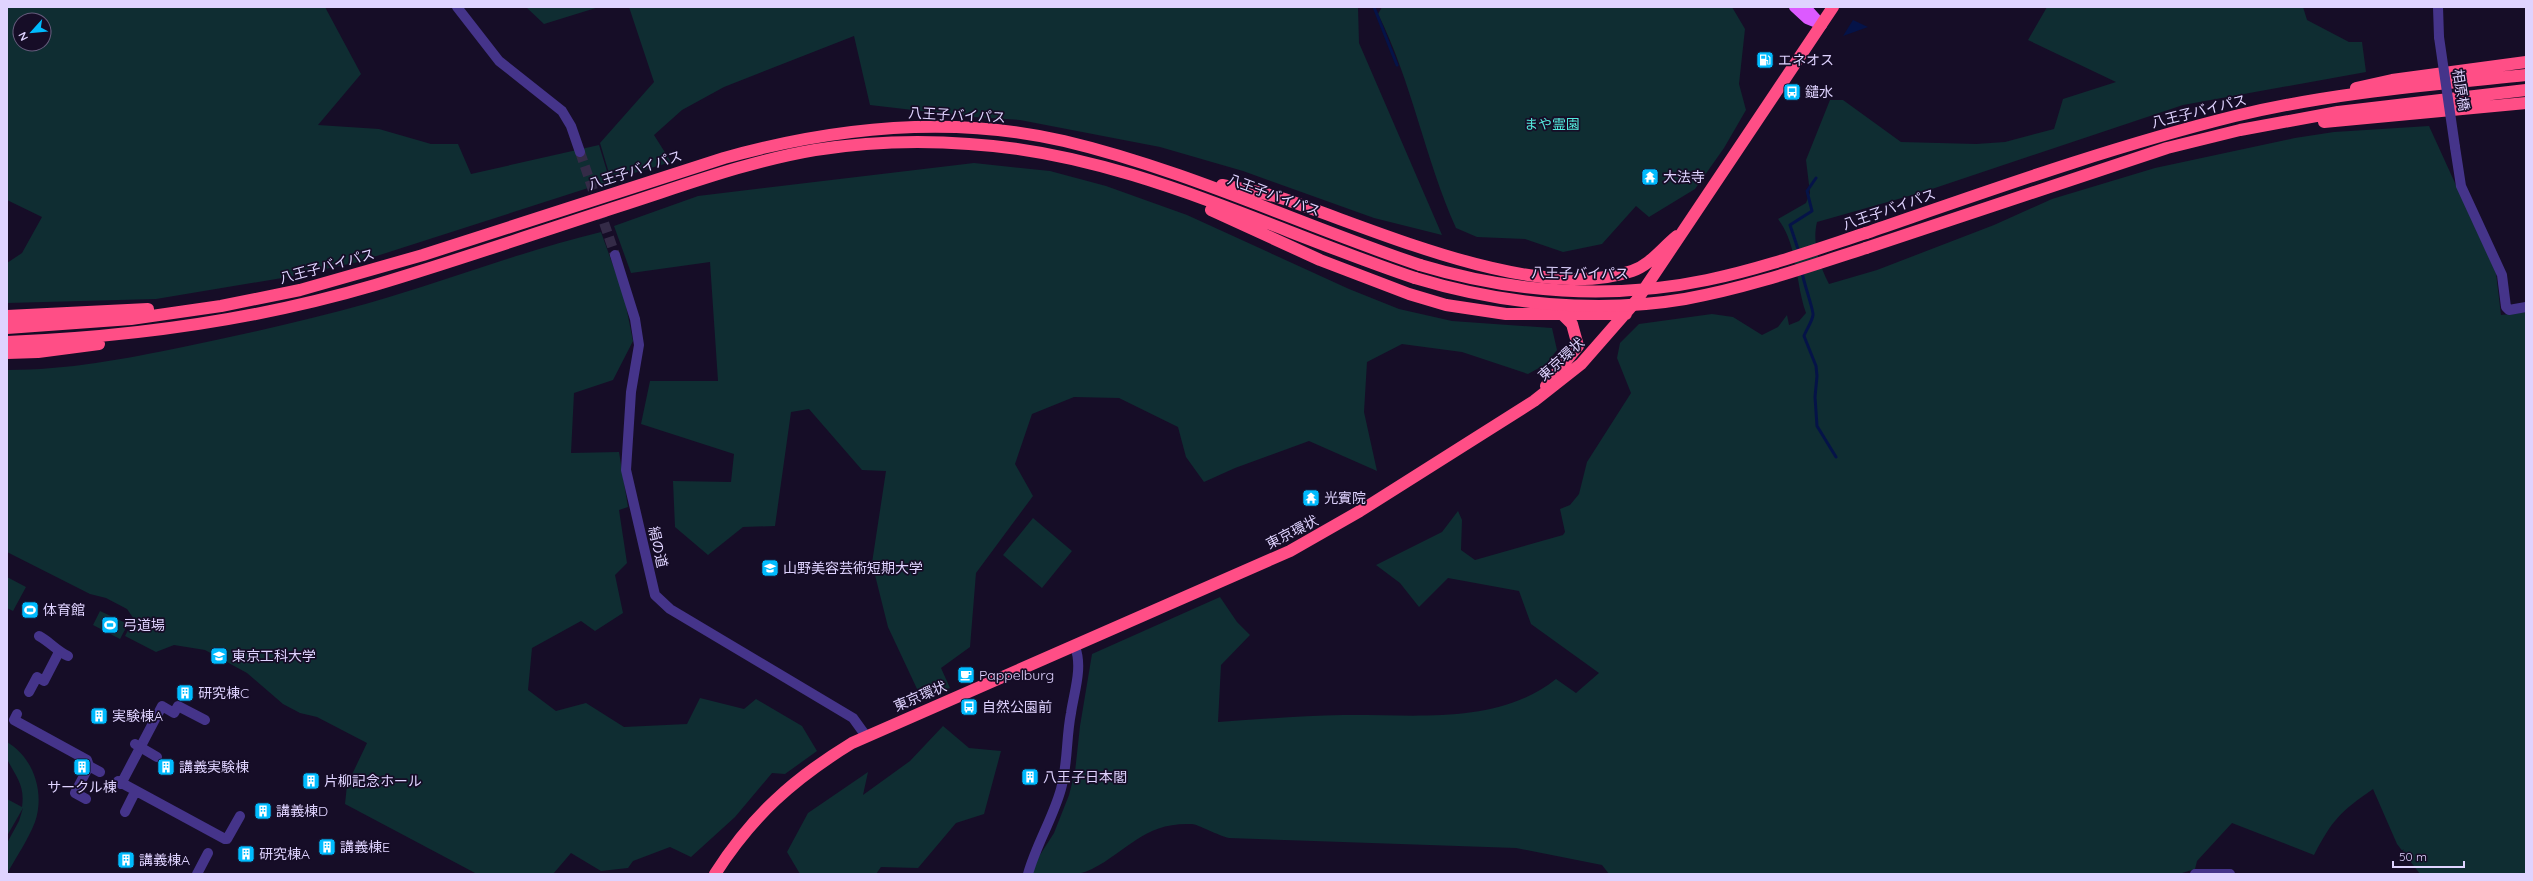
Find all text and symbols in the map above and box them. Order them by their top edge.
north arrow [12,12,52,52]
text: N [15,30,31,43]
fuel station icon: エネオス [1755,50,1775,70]
place label: エネオス [1778,51,1834,69]
street label: 相原橋 [2449,68,2473,112]
bus stop icon: 鑓水 [1782,82,1802,102]
place label: 鑓水 [1805,83,1833,101]
street label: 八王子バイパス [2149,90,2249,132]
street label: 八王子バイパス [908,103,1006,127]
park label: まや霊園 [1524,115,1580,133]
street label: 八王子バイパス [586,146,684,194]
temple icon: 大法寺 [1640,167,1660,187]
place label: 大法寺 [1663,168,1705,186]
street label: 八王子バイパス [1225,170,1323,220]
street label: 八王子バイパス [1840,185,1938,233]
street label: 八王子バイパス [277,245,377,287]
street label: 八王子バイパス [1531,263,1629,283]
street label: 東京環状 [1534,334,1588,384]
temple icon: 光賓院 [1301,488,1321,508]
place label: 光賓院 [1324,489,1366,507]
street label: 東京環状 [1263,511,1321,553]
street label: 絹の道 [645,525,671,569]
school or university icon: 山野美容芸術短期大学 [760,558,780,578]
place label: 山野美容芸術短期大学 [783,559,923,577]
sports icon: 体育館 [20,600,40,620]
place label: 体育館 [43,601,85,619]
sports icon: 弓道場 [100,615,120,635]
place label: 弓道場 [123,616,165,634]
school or university icon: 東京工科大学 [209,646,229,666]
place label: 東京工科大学 [232,647,316,665]
cafe icon: Pappelburg [956,665,976,685]
place label: Pappelburg [979,666,1054,684]
street label: 東京環状 [891,677,949,715]
building icon: 研究棟C [175,683,195,703]
place label: 研究棟C [198,684,249,702]
bus stop icon: 自然公園前 [959,697,979,717]
place label: 自然公園前 [982,698,1052,716]
building icon: 実験棟A [89,706,109,726]
place label: 実験棟A [112,707,163,725]
building icon: サークル棟 [72,757,92,777]
building icon: 講義実験棟 [156,757,176,777]
place label: 講義実験棟 [179,758,249,776]
building icon: 八王子日本閣 [1020,767,1040,787]
place label: 八王子日本閣 [1043,768,1127,786]
building icon: 片柳記念ホール [301,771,321,791]
place label: 片柳記念ホール [324,772,422,790]
place label: サークル棟 [47,778,117,796]
building icon: 講義棟D [253,801,273,821]
place label: 講義棟D [276,802,328,820]
building icon: 講義棟E [317,837,337,857]
place label: 講義棟E [340,838,390,856]
scale bar [2393,843,2464,869]
building icon: 研究棟A [236,844,256,864]
place label: 研究棟A [259,845,310,863]
text: 50 m [2399,849,2427,864]
building icon: 講義棟A [116,850,136,870]
place label: 講義棟A [139,851,190,869]

